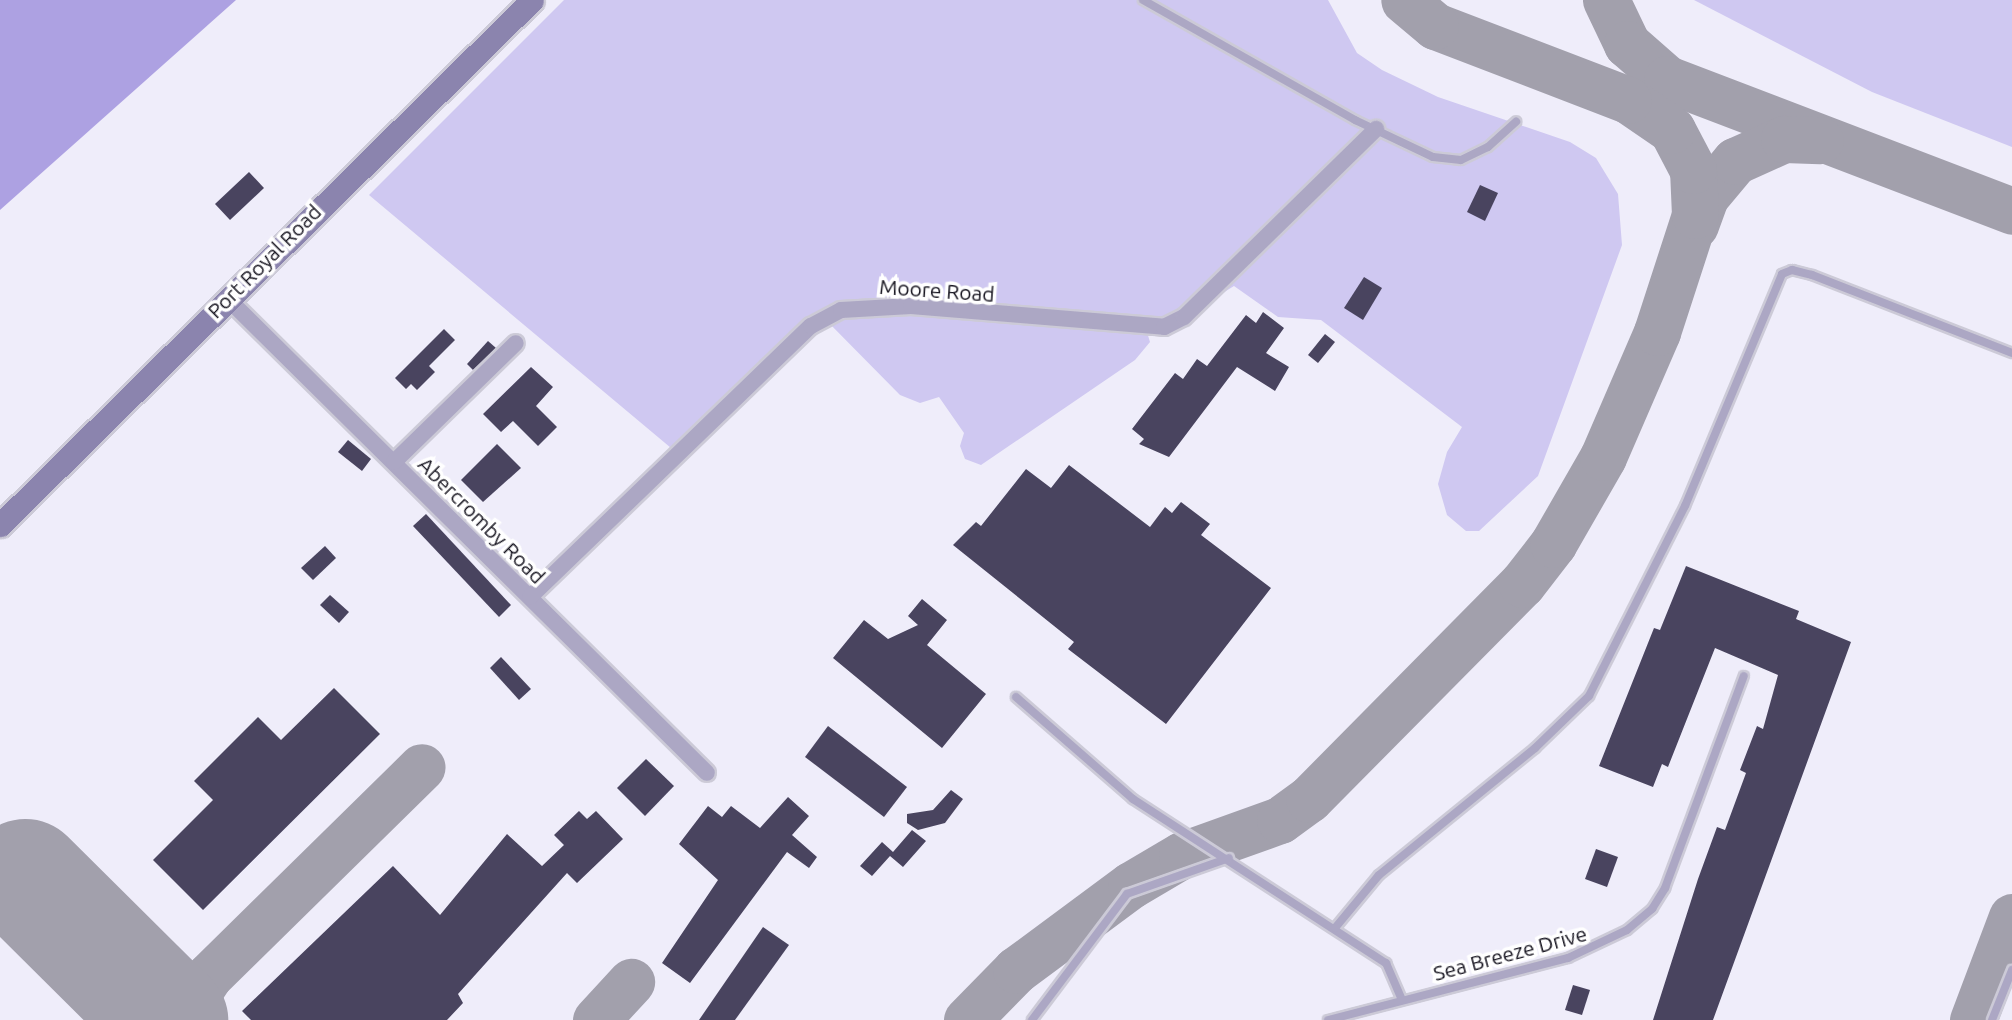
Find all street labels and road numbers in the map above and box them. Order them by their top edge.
street label: Port Royal Road [202,199,326,323]
street label: Moore Road [878,273,996,307]
street label: Abercromby Road [413,451,551,589]
street label: Sea Breeze Drive [1430,920,1590,986]

